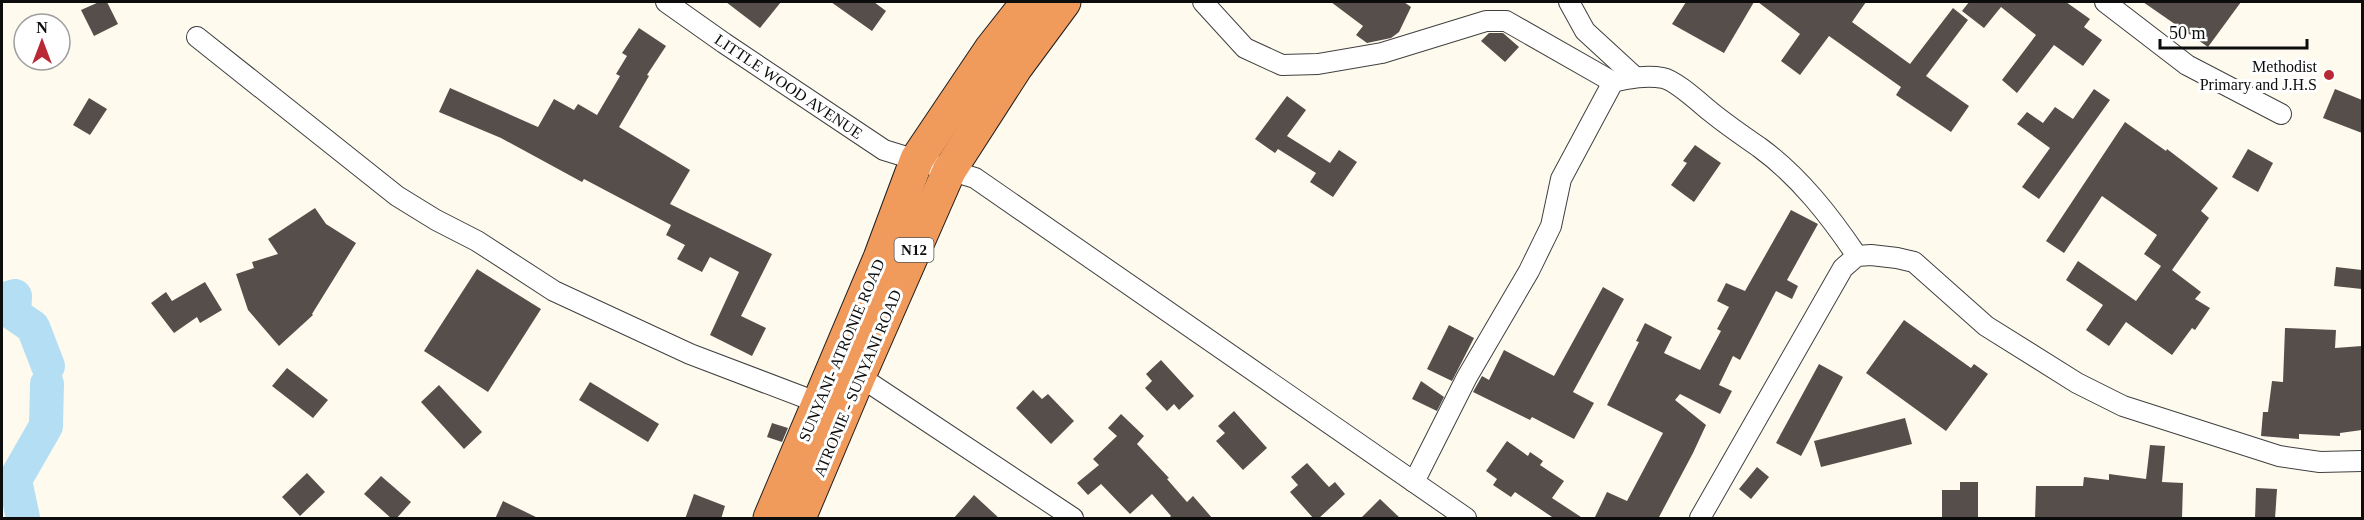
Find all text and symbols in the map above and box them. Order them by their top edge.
north arrow [12,12,72,72]
scale bar [2160,12,2307,50]
text: N [36,19,48,36]
text: 50 m [2169,23,2206,43]
street label: LITTLE WOOD AVENUE [712,31,866,142]
place label: Methodist Primary and J.H.S [2200,58,2318,94]
marker: Methodist Primary and J.H.S [2322,68,2336,82]
road number: N12 [894,238,934,262]
street label: SUNYANI- ATRONIE ROAD [795,256,888,444]
street label: ATRONIE - SUNYANI ROAD [810,287,905,479]

